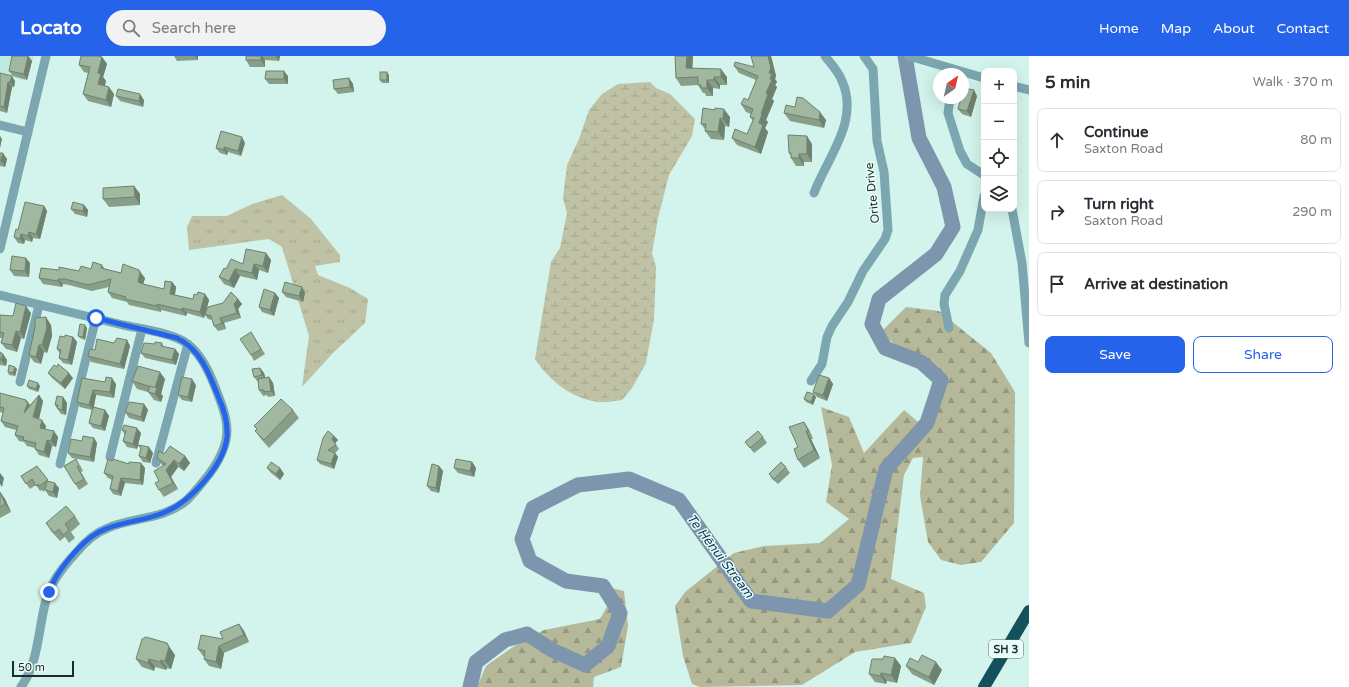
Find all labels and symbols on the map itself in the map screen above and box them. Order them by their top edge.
north arrow [933,68,969,104]
street label: Orite Drive [862,162,882,224]
route start [87,309,105,327]
water label: Te Hēnui Stream [683,511,758,602]
route end [40,583,58,601]
road number: SH 3 [989,640,1023,658]
scale bar [12,659,74,678]

